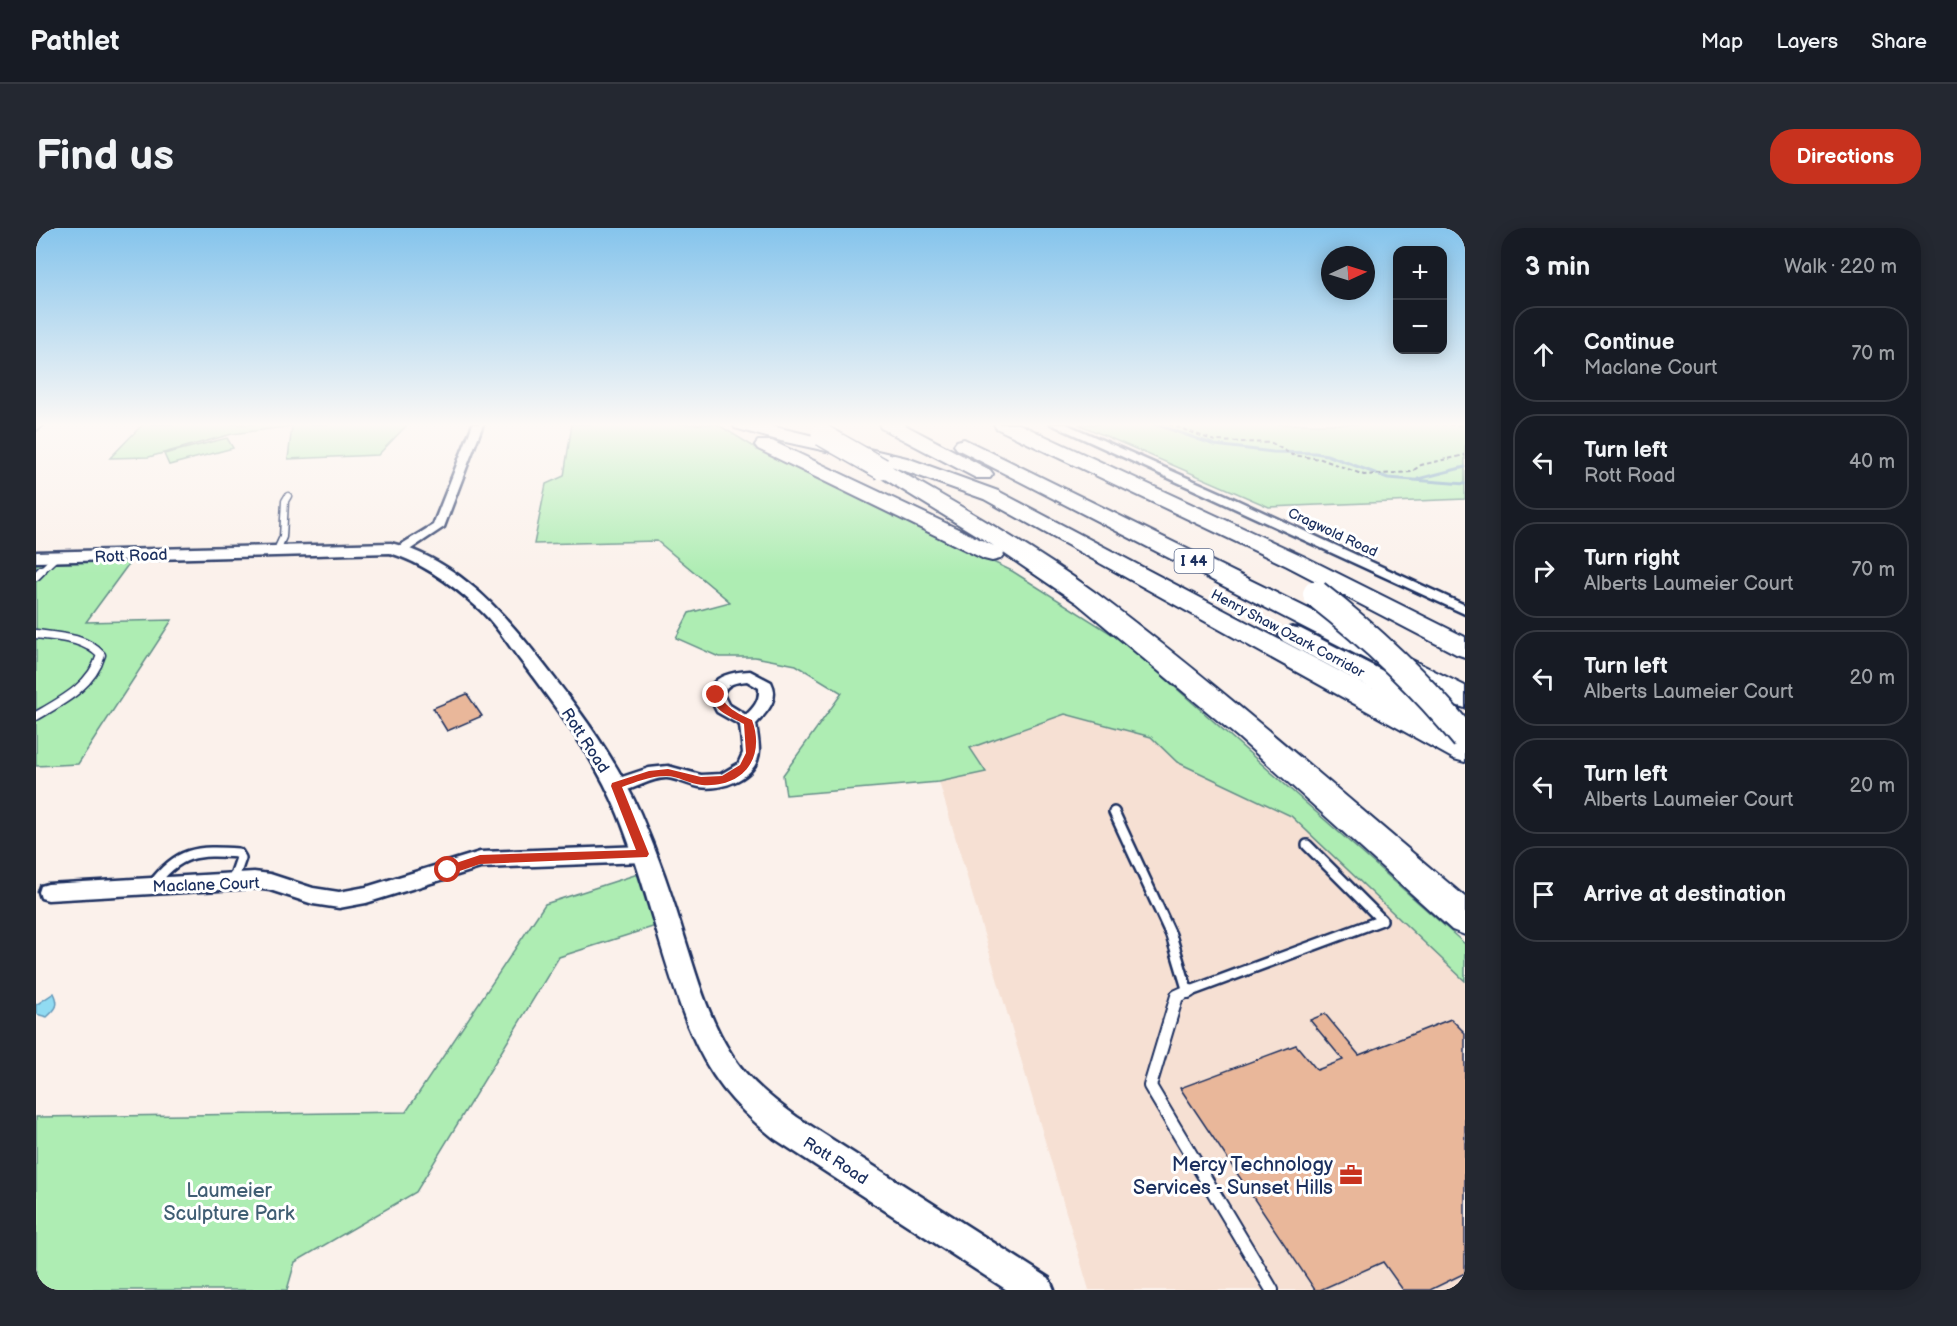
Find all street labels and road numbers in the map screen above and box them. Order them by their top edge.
street label: Cragwold Road [1285,504,1380,561]
street label: Rott Road [94,546,168,567]
road number: I 44 [1174,549,1214,573]
street label: Henry Shaw Ozark Corridor [1208,586,1368,682]
street label: Rott Road [557,705,613,777]
street label: Maclane Court [152,874,260,897]
street label: Rott Road [799,1133,871,1189]

